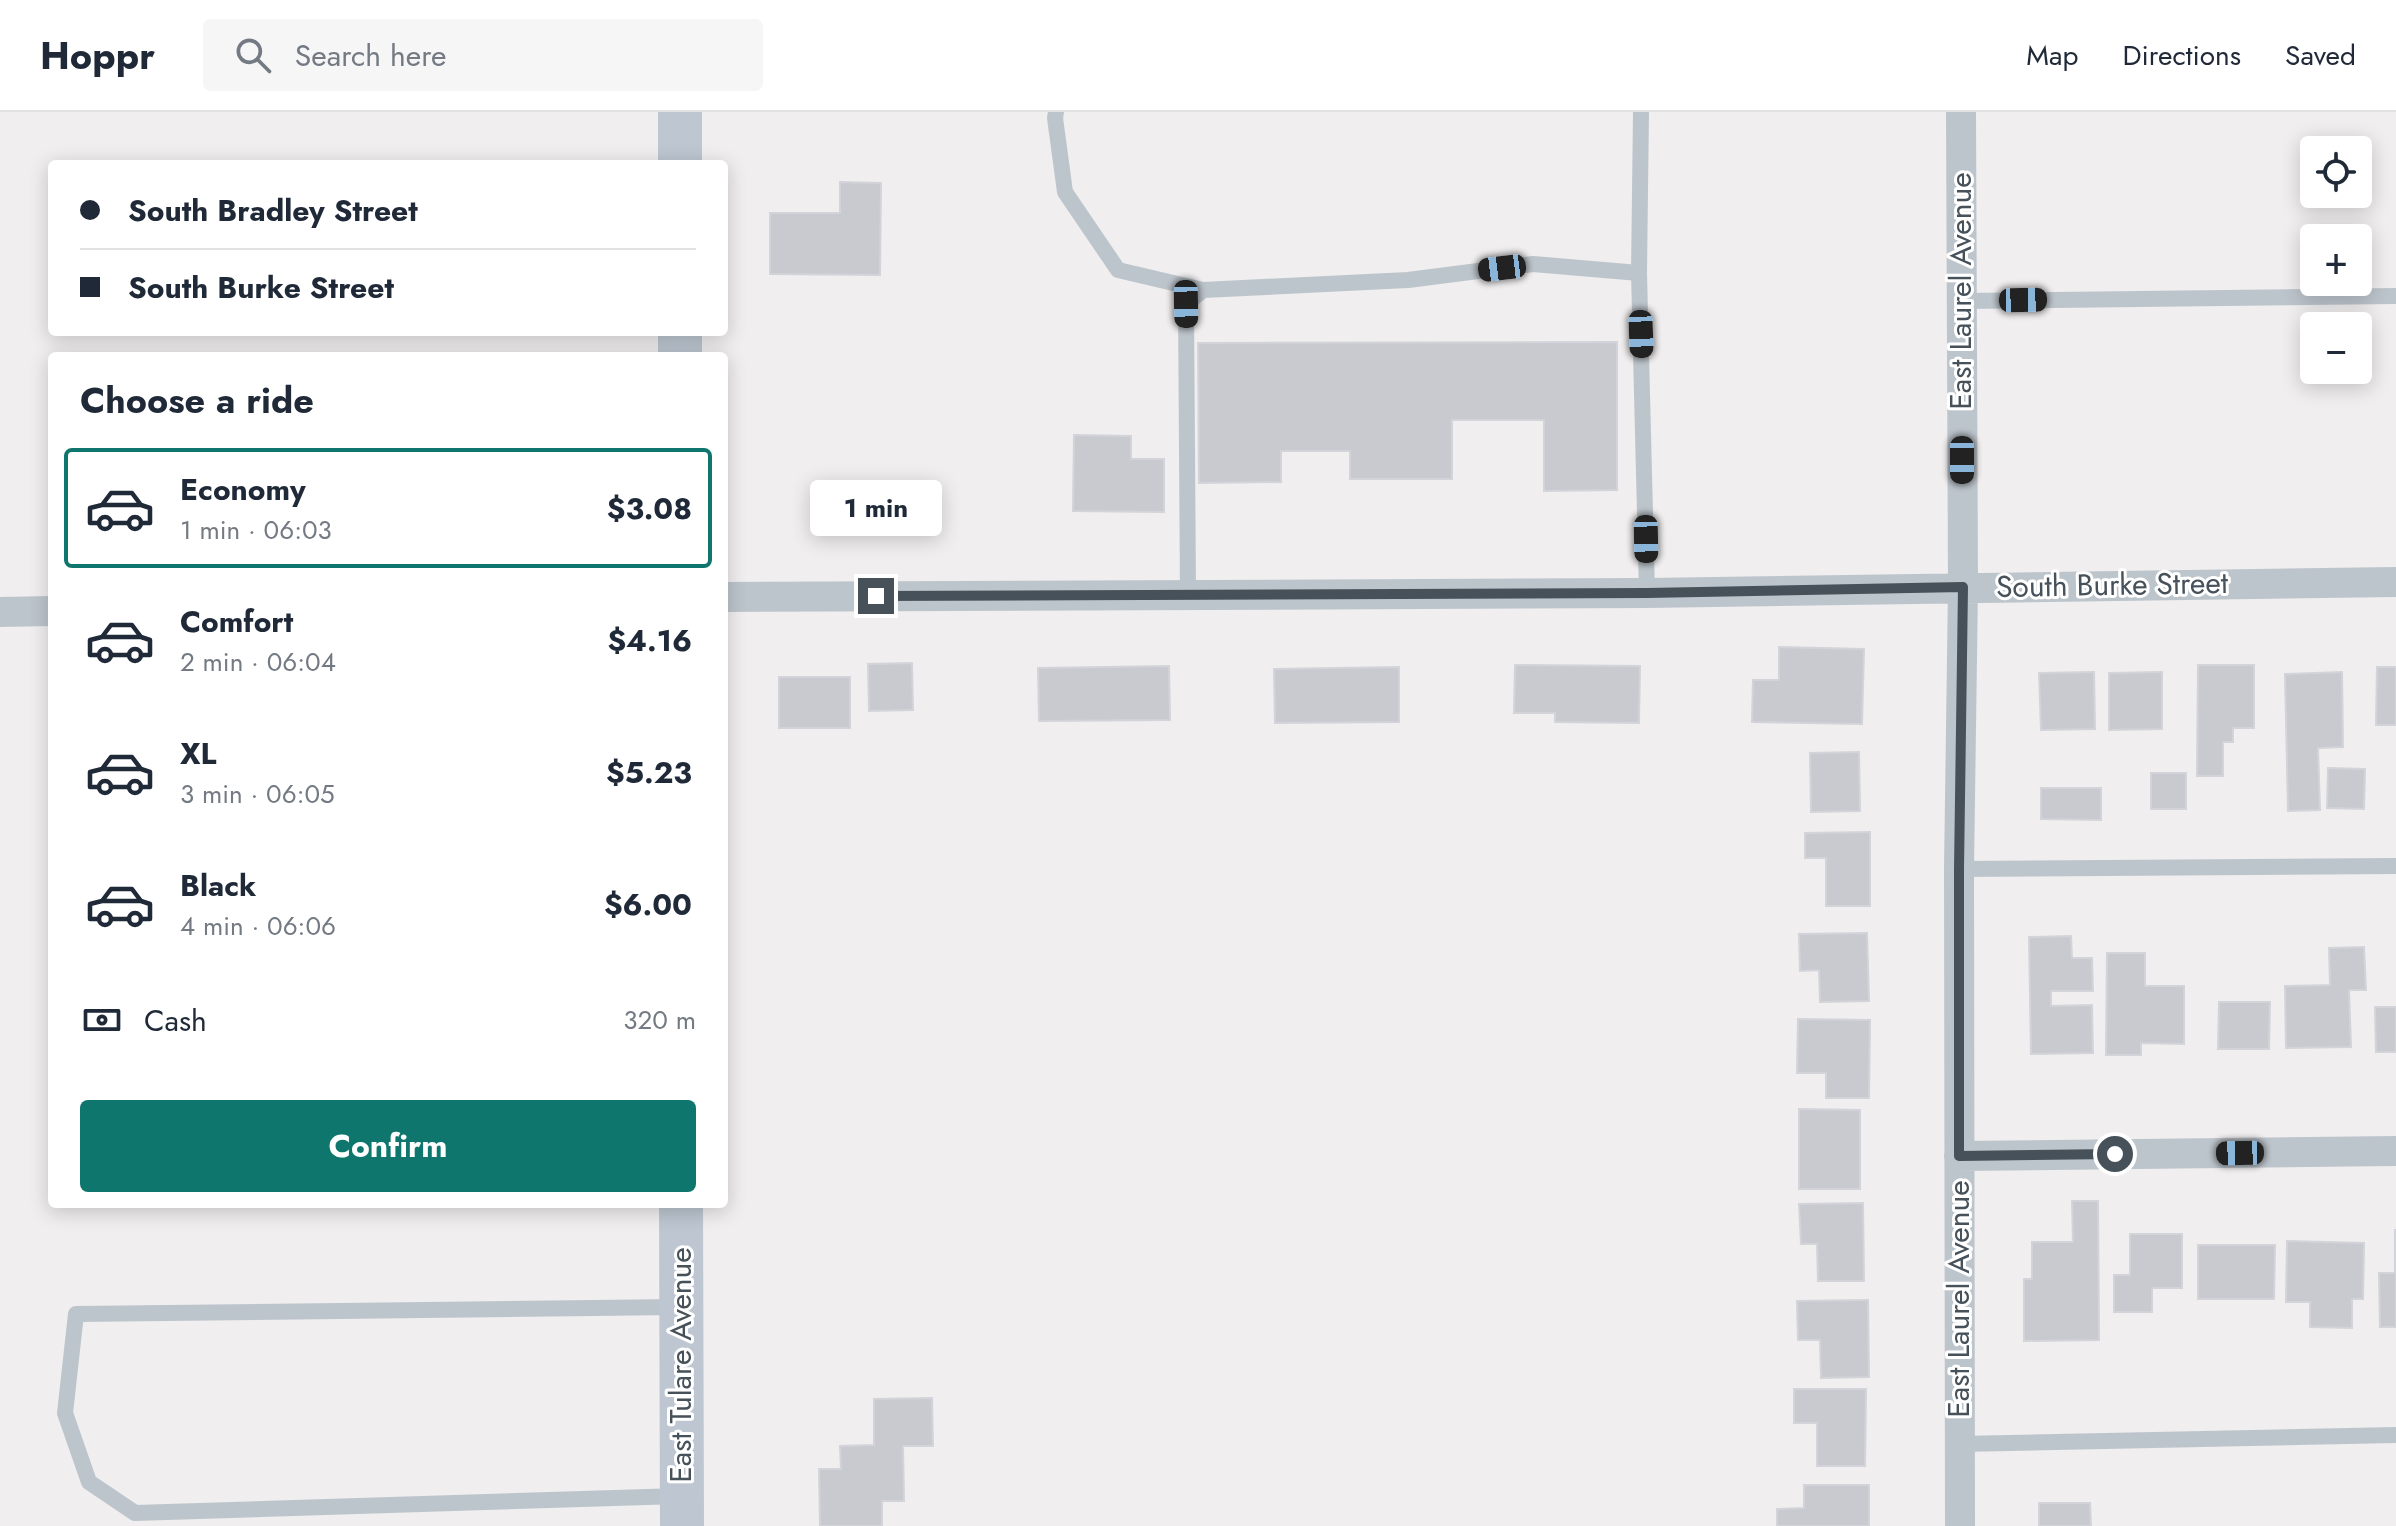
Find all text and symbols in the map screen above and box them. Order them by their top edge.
search box [203,19,763,91]
text: Hoppr [40,28,155,83]
icon: search [231,33,275,77]
text: Search here [295,34,447,77]
text: Map [2026,35,2078,76]
text: Directions [2122,35,2241,76]
text: Saved [2285,35,2356,76]
map controls [2300,136,2372,384]
button: locate [2300,136,2372,208]
street label: East Laurel Avenue [1939,172,1982,410]
text: South Bradley Street [128,189,418,232]
button: + [2300,224,2372,296]
car [1477,253,1527,283]
text: South Burke Street [128,266,394,309]
car [1174,280,1198,328]
car [1999,288,2047,312]
car [1628,310,1654,358]
button: − [2300,312,2372,384]
text: Choose a ride [80,374,314,426]
car [1950,436,1974,484]
text: Economy [180,468,306,511]
icon: car [84,472,156,544]
callout: 1 min [810,480,942,536]
text: $3.08 [607,487,692,530]
text: 1 min [844,489,908,527]
text: 1 min · 06:03 [180,511,332,549]
car [1634,515,1658,563]
street label: South Burke Street [1996,561,2229,608]
route end [858,578,894,614]
text: Comfort [180,600,293,643]
icon: car [84,604,156,676]
text: $4.16 [607,619,692,662]
text: 2 min · 06:04 [180,643,336,681]
text: XL [180,732,216,775]
icon: car [84,736,156,808]
text: $5.23 [606,751,692,794]
text: 3 min · 06:05 [180,775,335,813]
text: Black [180,864,256,907]
icon: car [84,868,156,940]
text: $6.00 [604,883,692,926]
text: 4 min · 06:06 [180,907,336,945]
icon: cash [80,998,124,1042]
text: Cash [144,999,207,1042]
text: 320 m [623,1001,696,1039]
button: Confirm [80,1100,696,1192]
route start [2097,1136,2133,1172]
car [2216,1141,2264,1165]
street label: East Laurel Avenue [1937,1180,1980,1418]
street label: East Tulare Avenue [659,1247,702,1483]

